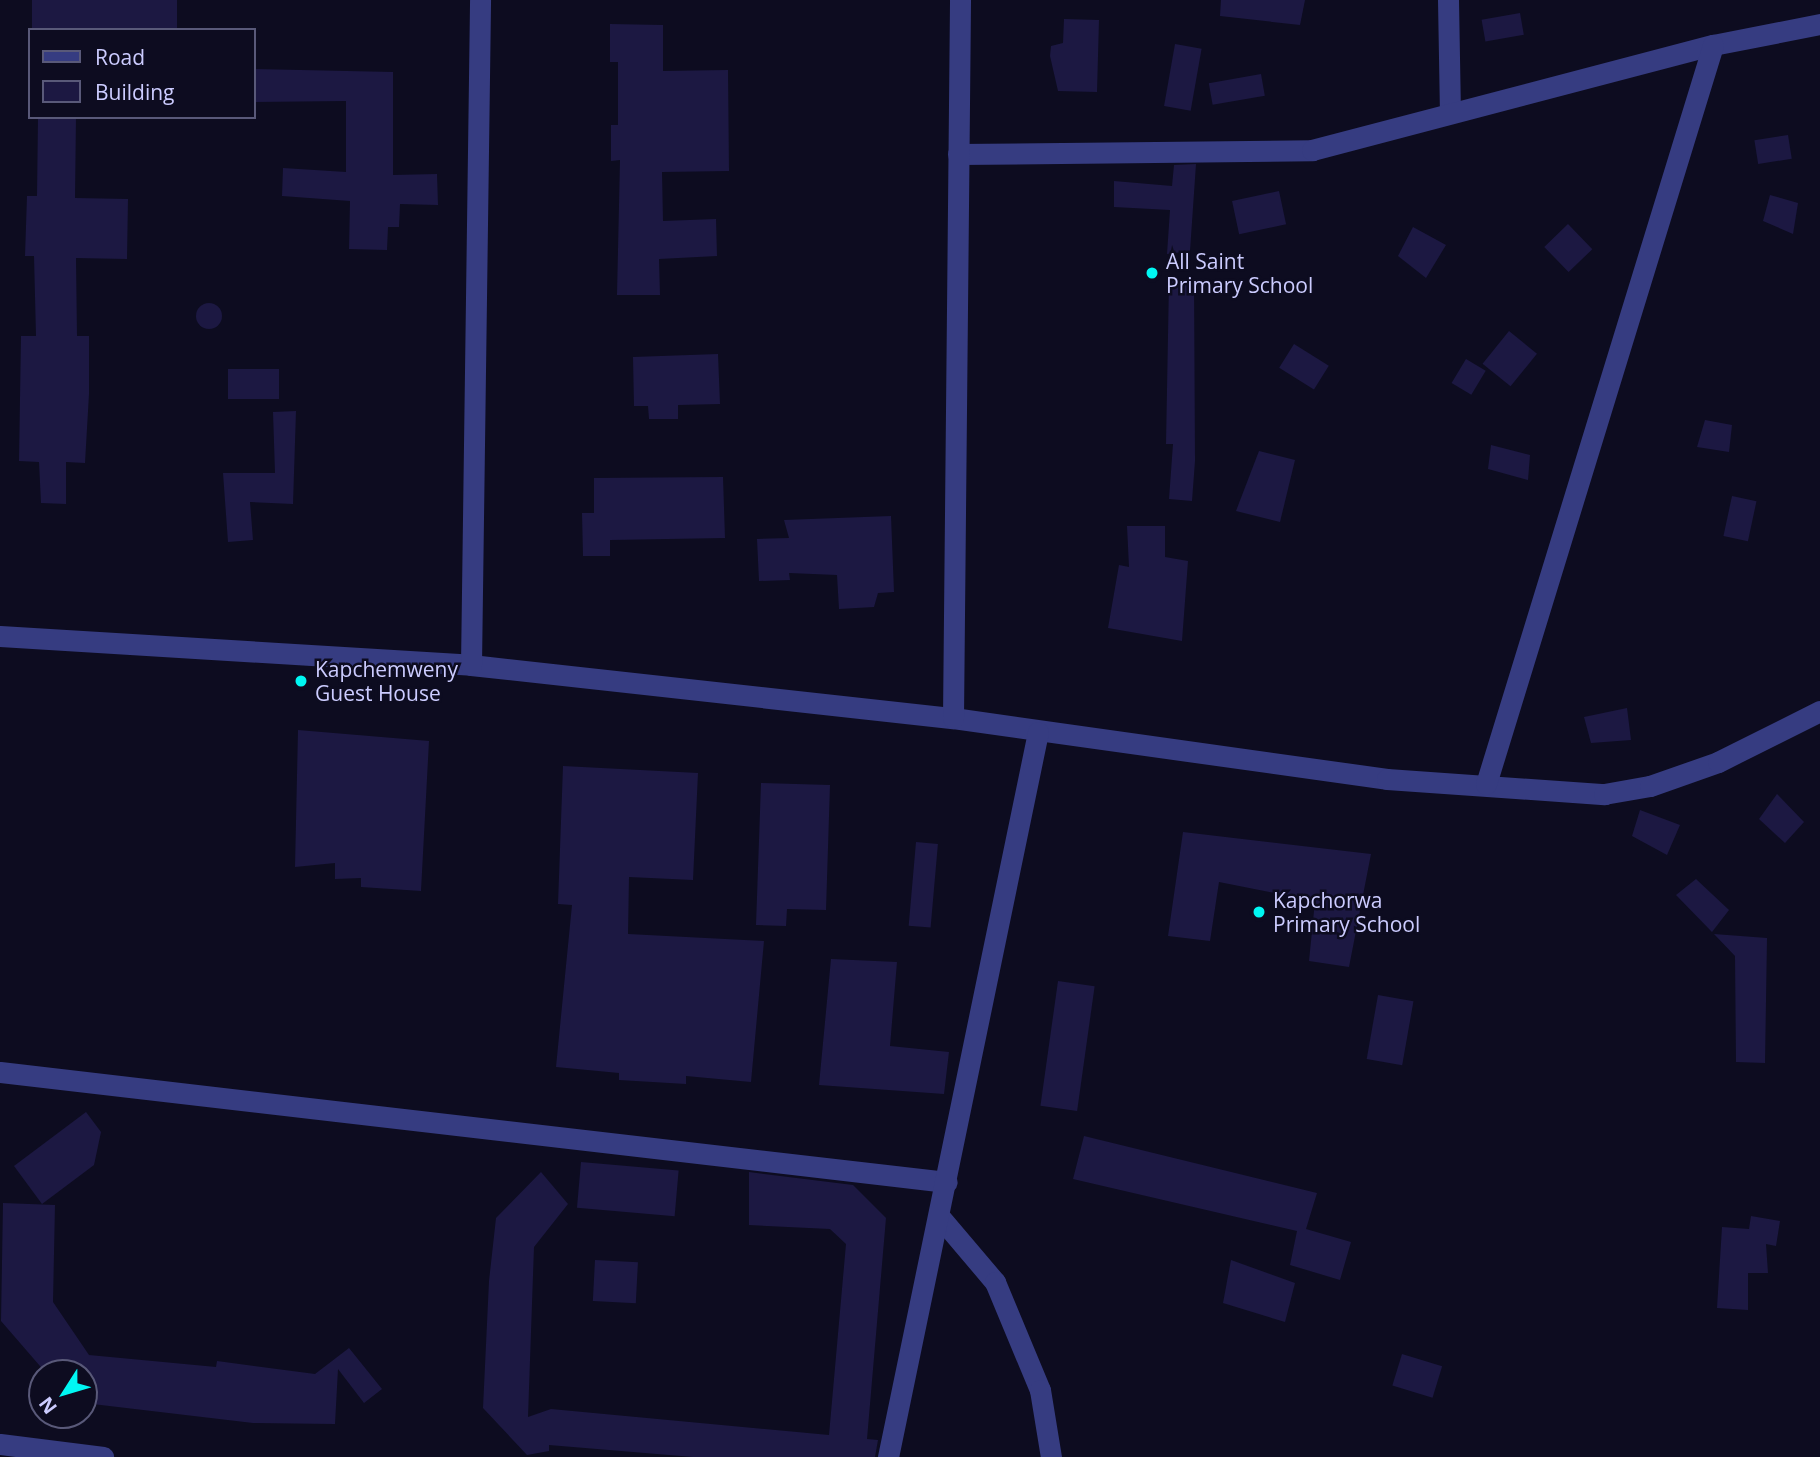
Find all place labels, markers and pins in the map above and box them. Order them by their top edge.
place label: All Saint Primary School [1166,248,1313,298]
marker: All Saint Primary School [1144,265,1160,281]
place label: Kapchemweny Guest House [315,656,458,706]
marker: Kapchemweny Guest House [293,673,309,689]
place label: Kapchorwa Primary School [1273,887,1420,937]
marker: Kapchorwa Primary School [1251,904,1267,920]

